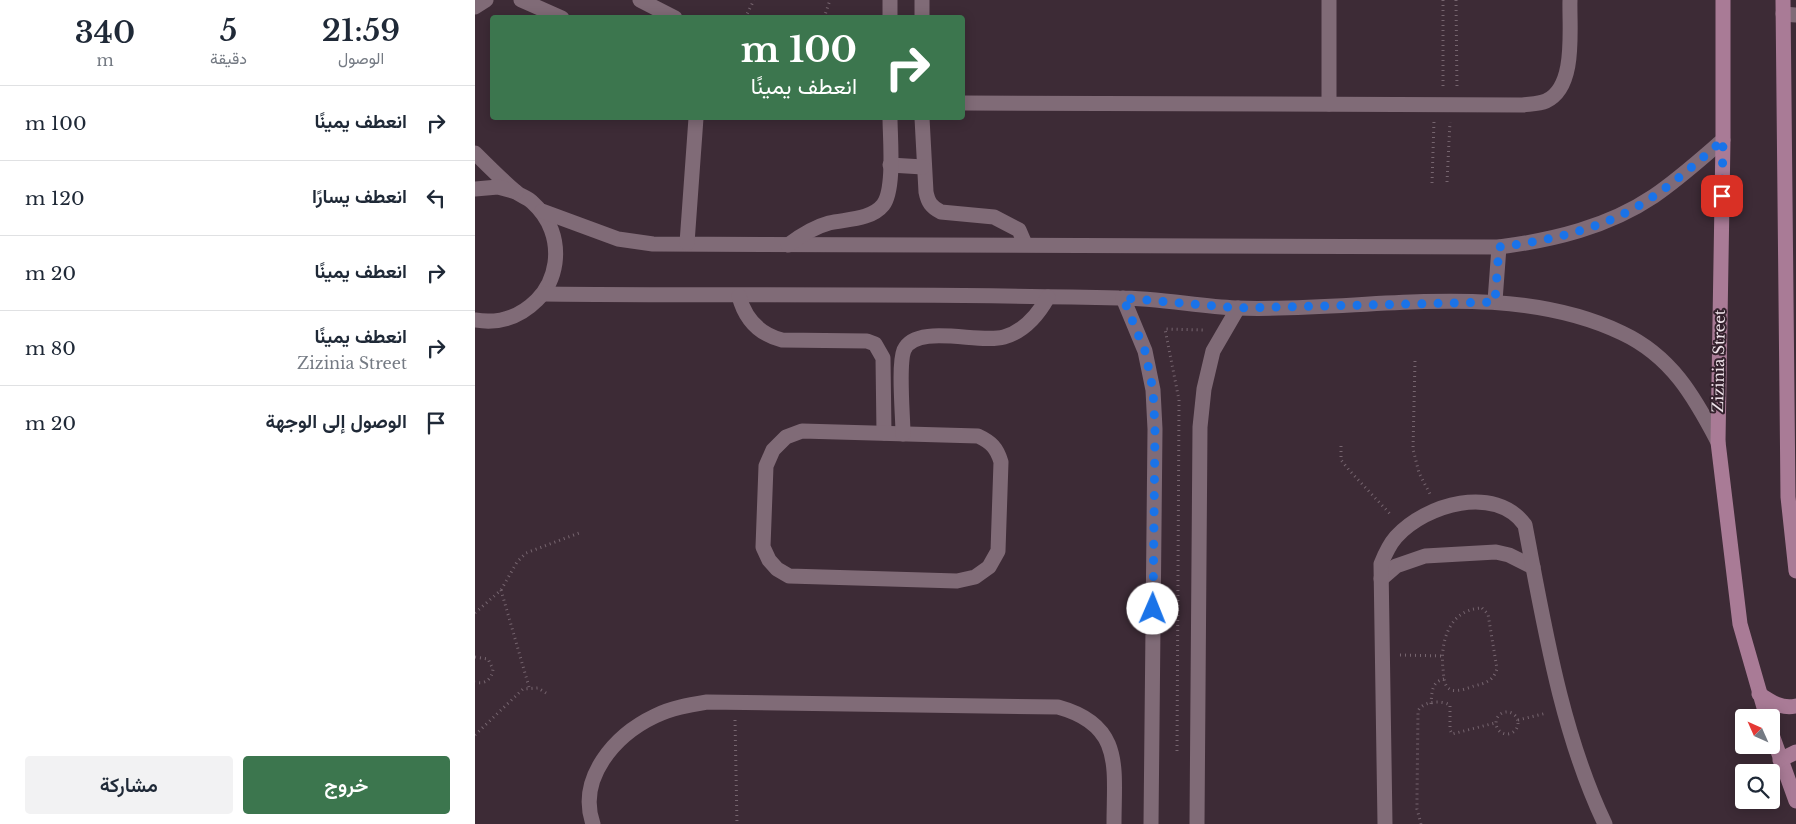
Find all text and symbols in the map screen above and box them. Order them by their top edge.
text: 5 [220,12,237,49]
text: 21:59 [322,12,400,49]
text: 340 [75,14,135,51]
text: 100 m [741,28,857,71]
icon: right [875,35,940,100]
text: دقيقة [210,48,247,68]
text: الوصول [338,48,384,68]
text: m [96,50,114,70]
text: انعطف يمينًا [751,73,857,100]
icon: right [422,109,450,137]
text: انعطف يمينًا [314,110,407,133]
text: 100 m [25,112,86,135]
pin [1701,175,1743,217]
icon: arrive [1708,182,1736,210]
icon: left [422,184,450,212]
text: انعطف يسارًا [312,185,407,208]
text: 120 m [25,187,85,210]
icon: right [422,259,450,287]
text: انعطف يمينًا [314,260,407,283]
text: 20 m [25,262,76,285]
street label: Zizinia Street [1708,309,1729,413]
text: انعطف يمينًا [314,325,407,348]
icon: right [422,334,450,362]
text: 80 m [25,337,76,360]
text: Zizinia Street [297,353,407,373]
icon: arrive [422,409,450,437]
text: الوصول إلى الوجهة [266,410,407,433]
text: 20 m [25,412,76,435]
position arrow [1126,582,1178,634]
north arrow [1735,709,1780,754]
map controls [1735,709,1780,809]
button: مشاركة [25,756,233,814]
button: خروج [243,756,450,814]
button: search [1735,764,1780,809]

